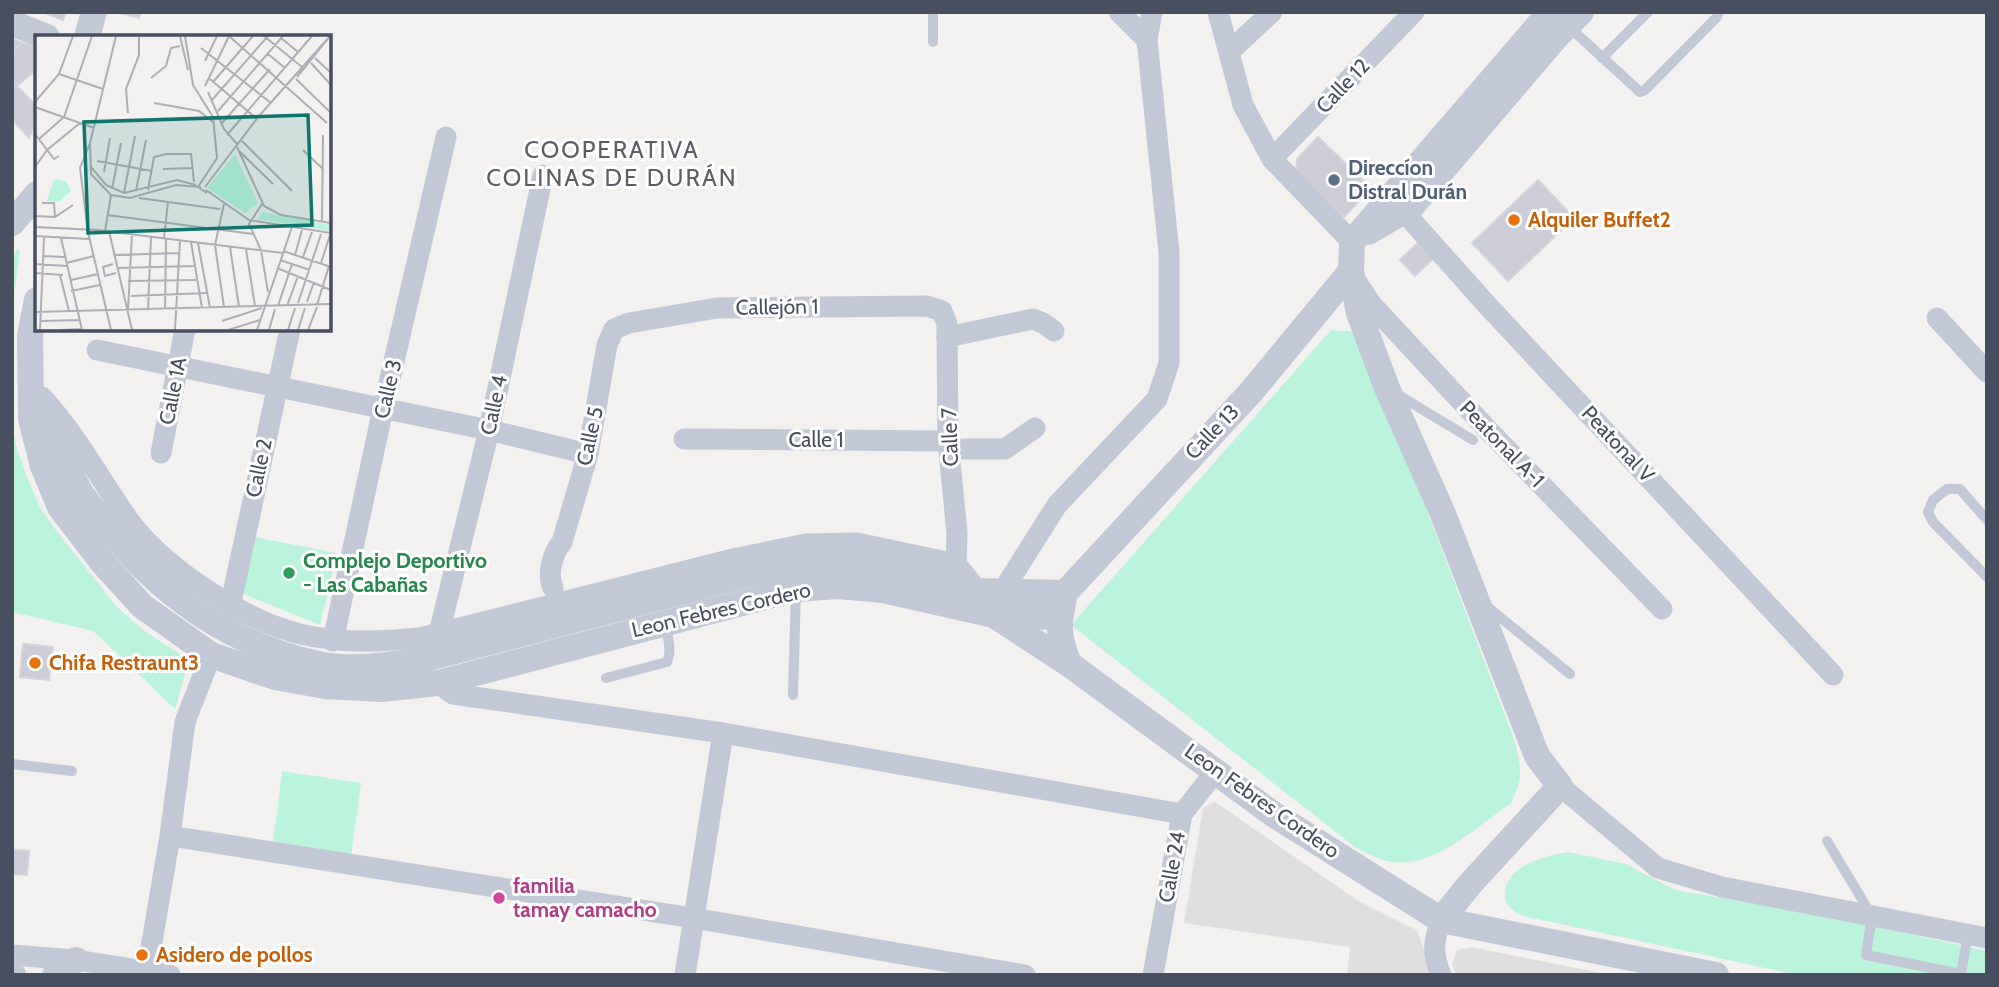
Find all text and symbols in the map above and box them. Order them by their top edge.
inset map [35,35,331,331]
street label: Calle 12 [1311,53,1375,118]
district label: COOPERATIVA COLINAS DE DURÁN [486,135,738,192]
place label: Direccíon Distral Durán [1348,155,1467,204]
marker: Direccíon Distral Durán [1326,172,1342,188]
place label: Alquiler Buffet2 [1528,207,1671,232]
marker: Alquiler Buffet2 [1506,212,1522,228]
street label: Callejón 1 [735,293,819,321]
street label: Calle 1A [154,355,191,427]
street label: Calle 3 [369,357,406,421]
street label: Calle 4 [475,373,512,437]
street label: Peatonal A-1 [1455,395,1550,492]
street label: Calle 13 [1180,399,1244,464]
street label: Peatonal V [1577,400,1660,487]
street label: Calle 5 [571,404,608,468]
street label: Calle 7 [936,407,963,467]
street label: Calle 1 [788,427,844,452]
street label: Calle 2 [240,436,277,500]
place label: Complejo Deportivo - Las Cabañas [303,548,487,597]
marker: Complejo Deportivo - Las Cabañas [281,565,297,581]
street label: Leon Febres Cordero [629,577,813,642]
place label: Chifa Restraunt3 [49,650,199,675]
marker: Chifa Restraunt3 [27,655,43,671]
street label: Leon Febres Cordero [1180,738,1344,863]
street label: Calle 24 [1153,830,1190,904]
place label: familia tamay camacho [513,873,657,922]
marker: familia tamay camacho [491,890,507,906]
place label: Asidero de pollos [156,942,313,967]
marker: Asidero de pollos [134,947,150,963]

